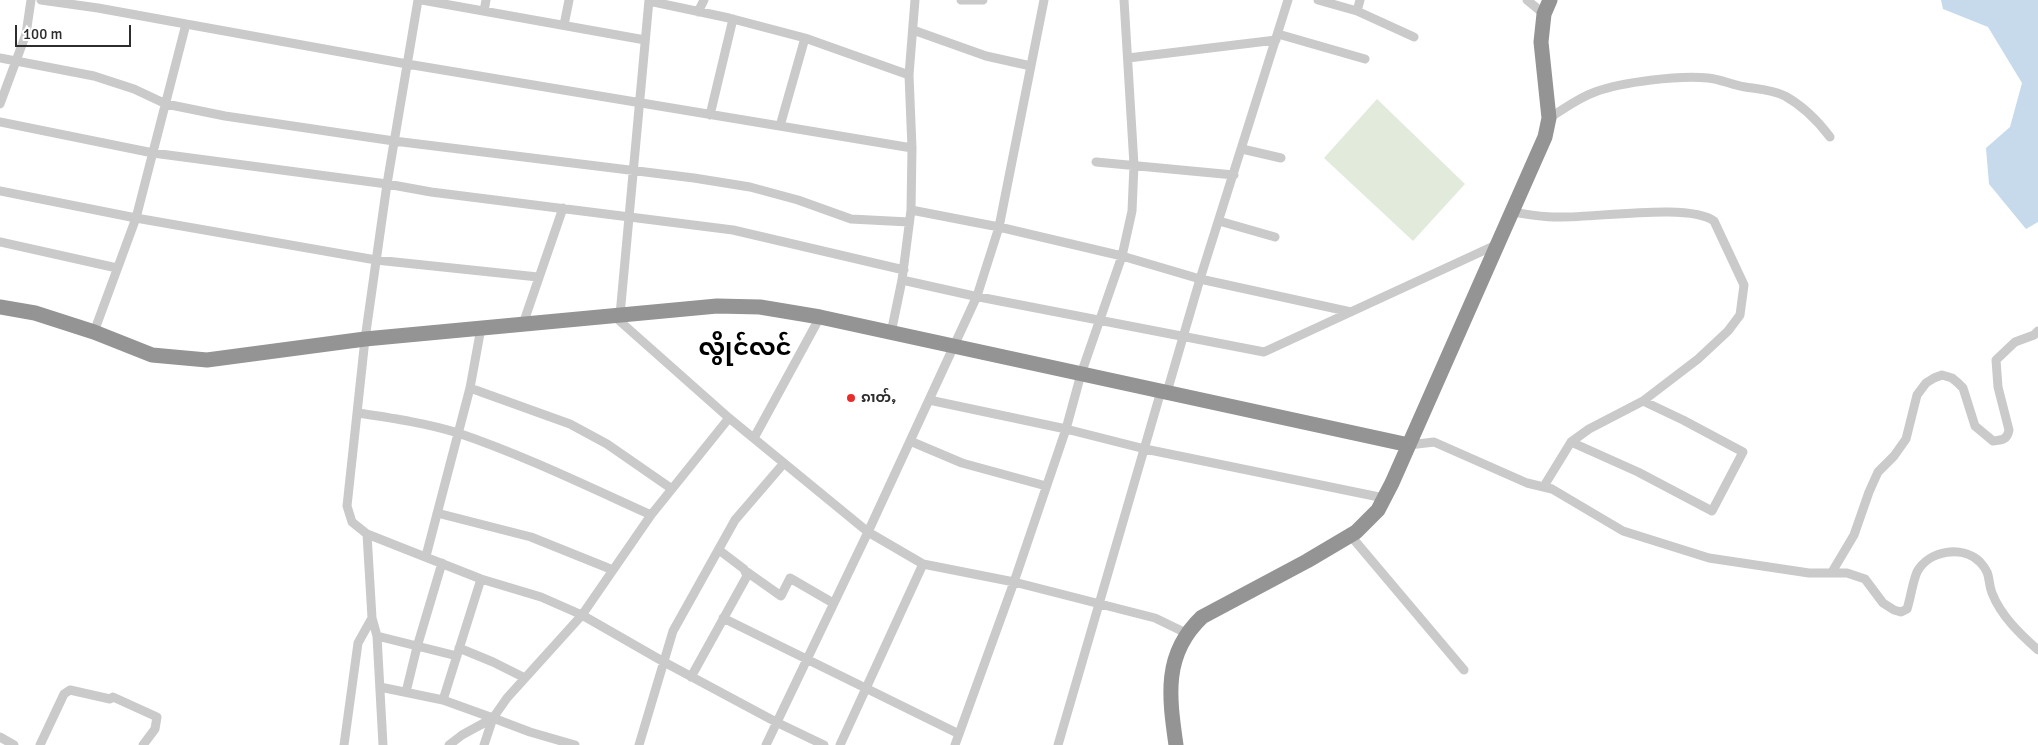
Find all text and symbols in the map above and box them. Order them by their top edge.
scale bar [18,15,134,47]
text: 100 m [23,25,63,43]
district label: လွိုင်လင် [698,335,792,363]
place label: ၵၢတ်ႇ [861,390,897,406]
marker: ၵၢတ်ႇ [845,392,857,404]

